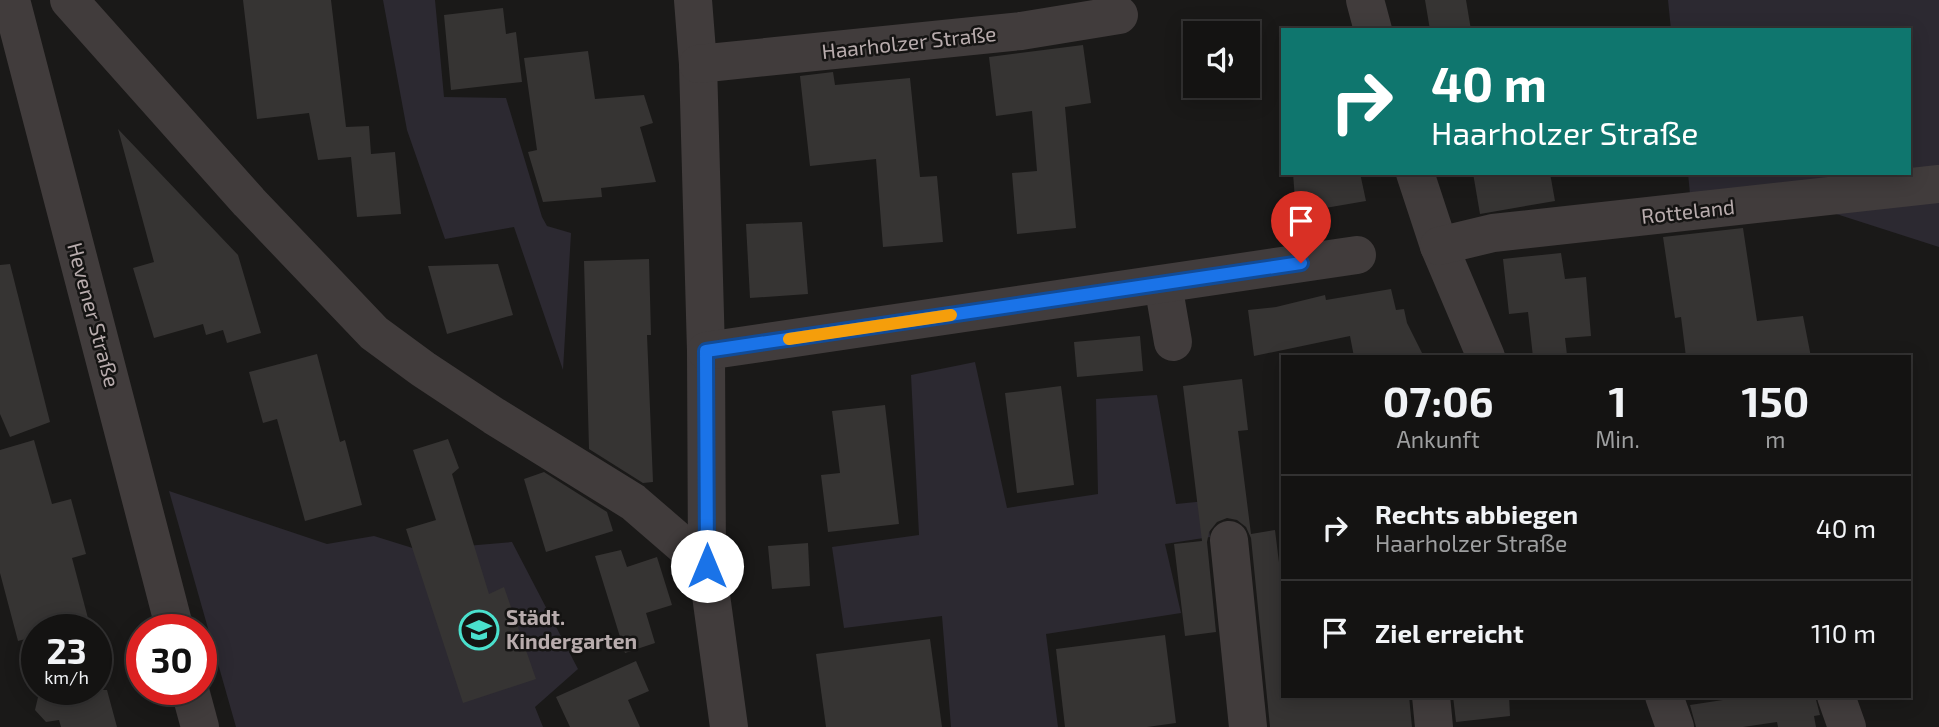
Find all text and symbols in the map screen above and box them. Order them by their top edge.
street label: Haarholzer Straße [820,20,997,63]
map controls [1183,21,1260,98]
button: sound [1183,21,1260,98]
text: 40 m [1431,53,1547,112]
icon: right [1316,56,1407,147]
text: Haarholzer Straße [1431,113,1699,151]
pin [1271,191,1331,263]
street label: Rotteland [1640,193,1736,228]
icon: arrive [1282,202,1320,240]
street label: Hevener Straße [63,240,126,390]
text: 07:06 [1383,375,1493,425]
text: 1 [1608,375,1627,425]
text: 150 [1741,375,1809,425]
text: Ankunft [1396,425,1480,453]
text: Min. [1595,425,1640,453]
text: m [1765,425,1785,453]
text: Rechts abbiegen [1375,498,1578,529]
icon: right [1316,509,1354,547]
text: 40 m [1816,512,1876,543]
position arrow [670,529,744,603]
text: Haarholzer Straße [1375,529,1567,557]
place label: Städt. Kindergarten [506,604,637,653]
school or university icon: Städt. Kindergarten [458,609,500,651]
speed limit sign: 30 [126,614,217,705]
icon: arrive [1316,614,1354,652]
text: Ziel erreicht [1375,617,1524,648]
text: 110 m [1811,617,1876,648]
text: 23 [46,629,87,671]
text: km/h [44,666,89,688]

